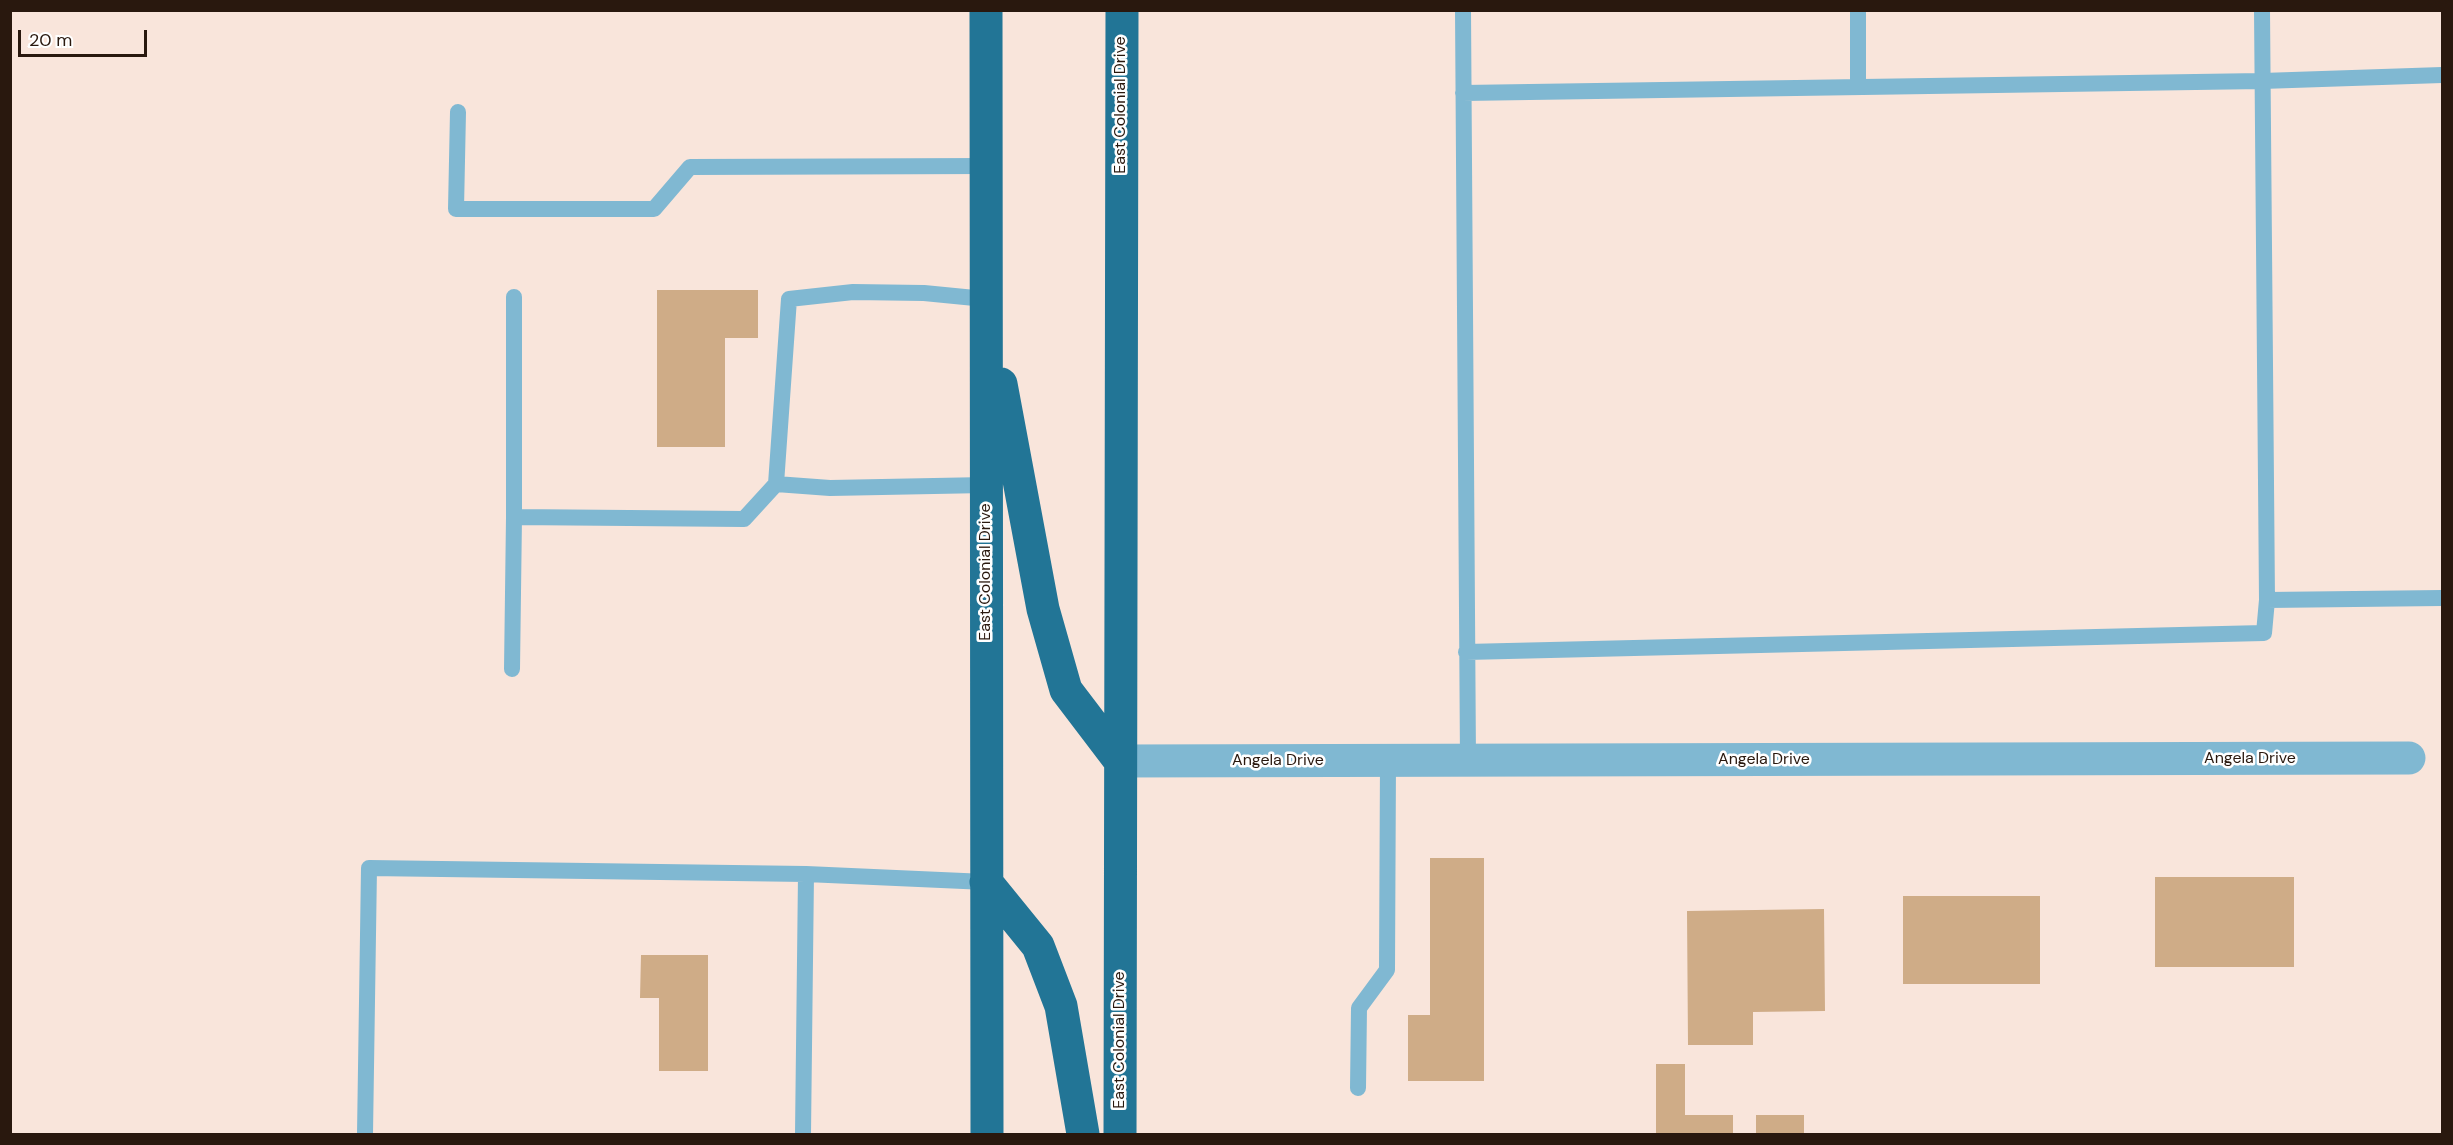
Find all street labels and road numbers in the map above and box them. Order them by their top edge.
street label: East Colonial Drive [1111,36,1131,174]
street label: East Colonial Drive [976,503,996,641]
street label: Angela Drive [2204,749,2296,769]
street label: Angela Drive [1718,750,1810,770]
street label: Angela Drive [1232,751,1324,771]
street label: East Colonial Drive [1110,971,1130,1109]

